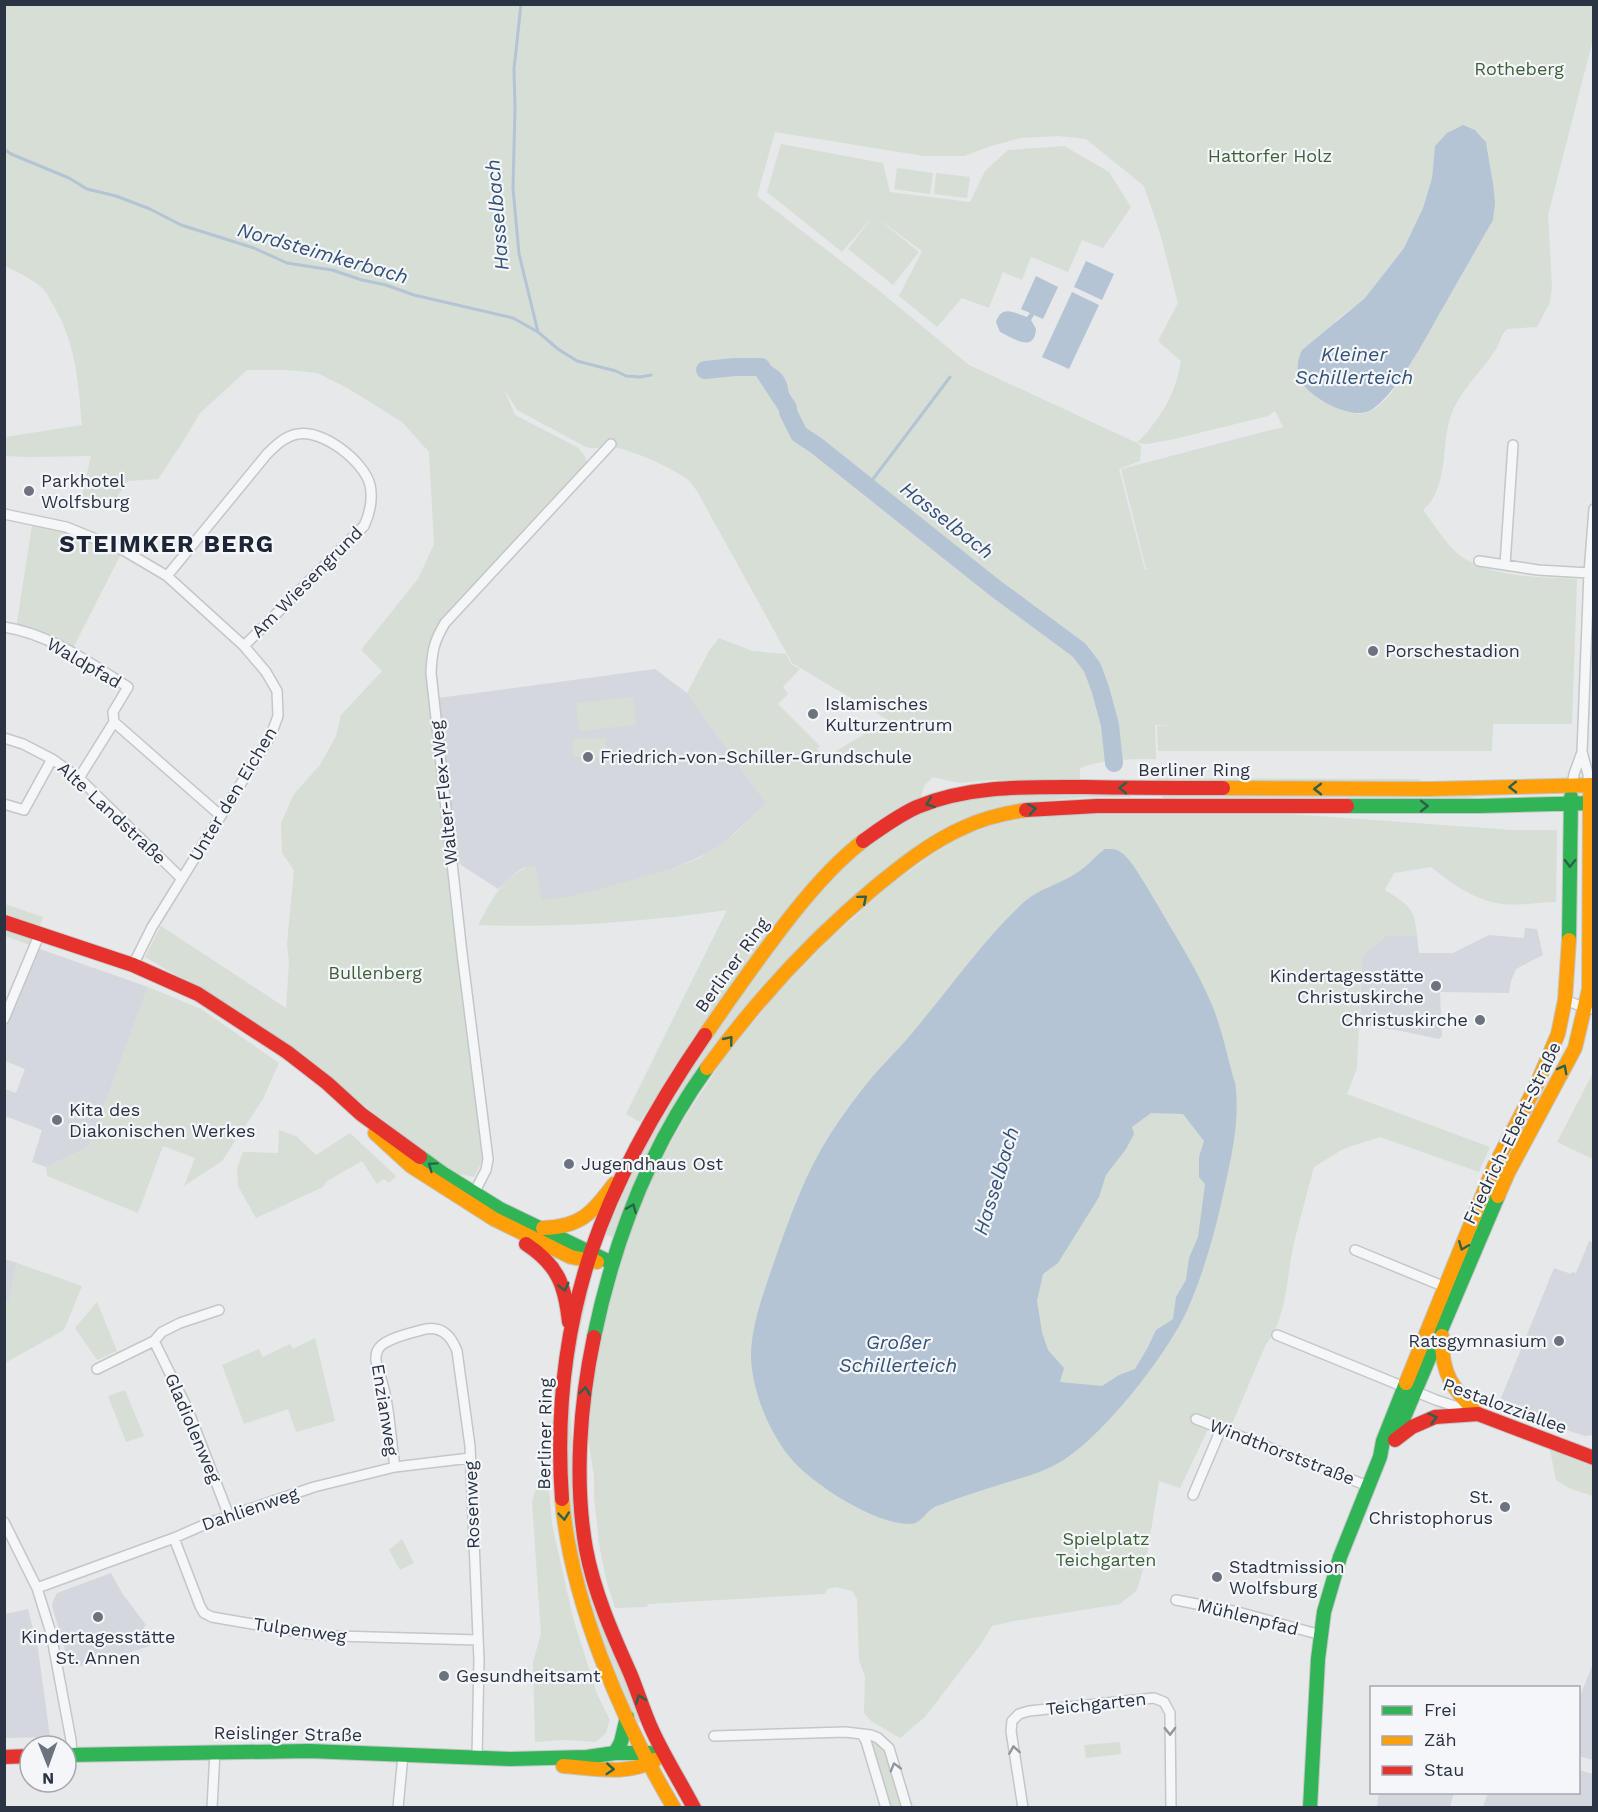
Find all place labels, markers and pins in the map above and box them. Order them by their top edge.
place label: Parkhotel Wolfsburg [41,470,130,512]
marker: Parkhotel Wolfsburg [22,484,36,498]
place label: Porschestadion [1385,640,1520,661]
marker: Porschestadion [1366,644,1380,658]
place label: Islamisches Kulturzentrum [825,693,953,735]
marker: Islamisches Kulturzentrum [806,707,820,721]
place label: Friedrich-von-Schiller-Grundschule [600,746,912,767]
marker: Friedrich-von-Schiller-Grundschule [581,750,595,764]
place label: Kindertagesstätte Christuskirche [1269,965,1424,1007]
marker: Kindertagesstätte Christuskirche [1429,979,1443,993]
place label: Christuskirche [1341,1009,1468,1030]
marker: Christuskirche [1473,1013,1487,1027]
place label: Kita des Diakonischen Werkes [69,1099,256,1141]
marker: Kita des Diakonischen Werkes [50,1113,64,1127]
place label: Jugendhaus Ost [581,1153,724,1174]
marker: Jugendhaus Ost [562,1157,576,1171]
place label: Ratsgymnasium [1408,1330,1547,1351]
marker: Ratsgymnasium [1552,1334,1566,1348]
place label: St. Christophorus [1368,1486,1493,1528]
marker: St. Christophorus [1498,1500,1512,1514]
place label: Stadtmission Wolfsburg [1229,1556,1345,1598]
marker: Stadtmission Wolfsburg [1210,1570,1224,1584]
marker: Kindertagesstätte St. Annen [91,1610,105,1624]
place label: Kindertagesstätte St. Annen [21,1626,175,1668]
place label: Gesundheitsamt [456,1665,601,1686]
marker: Gesundheitsamt [437,1669,451,1683]

